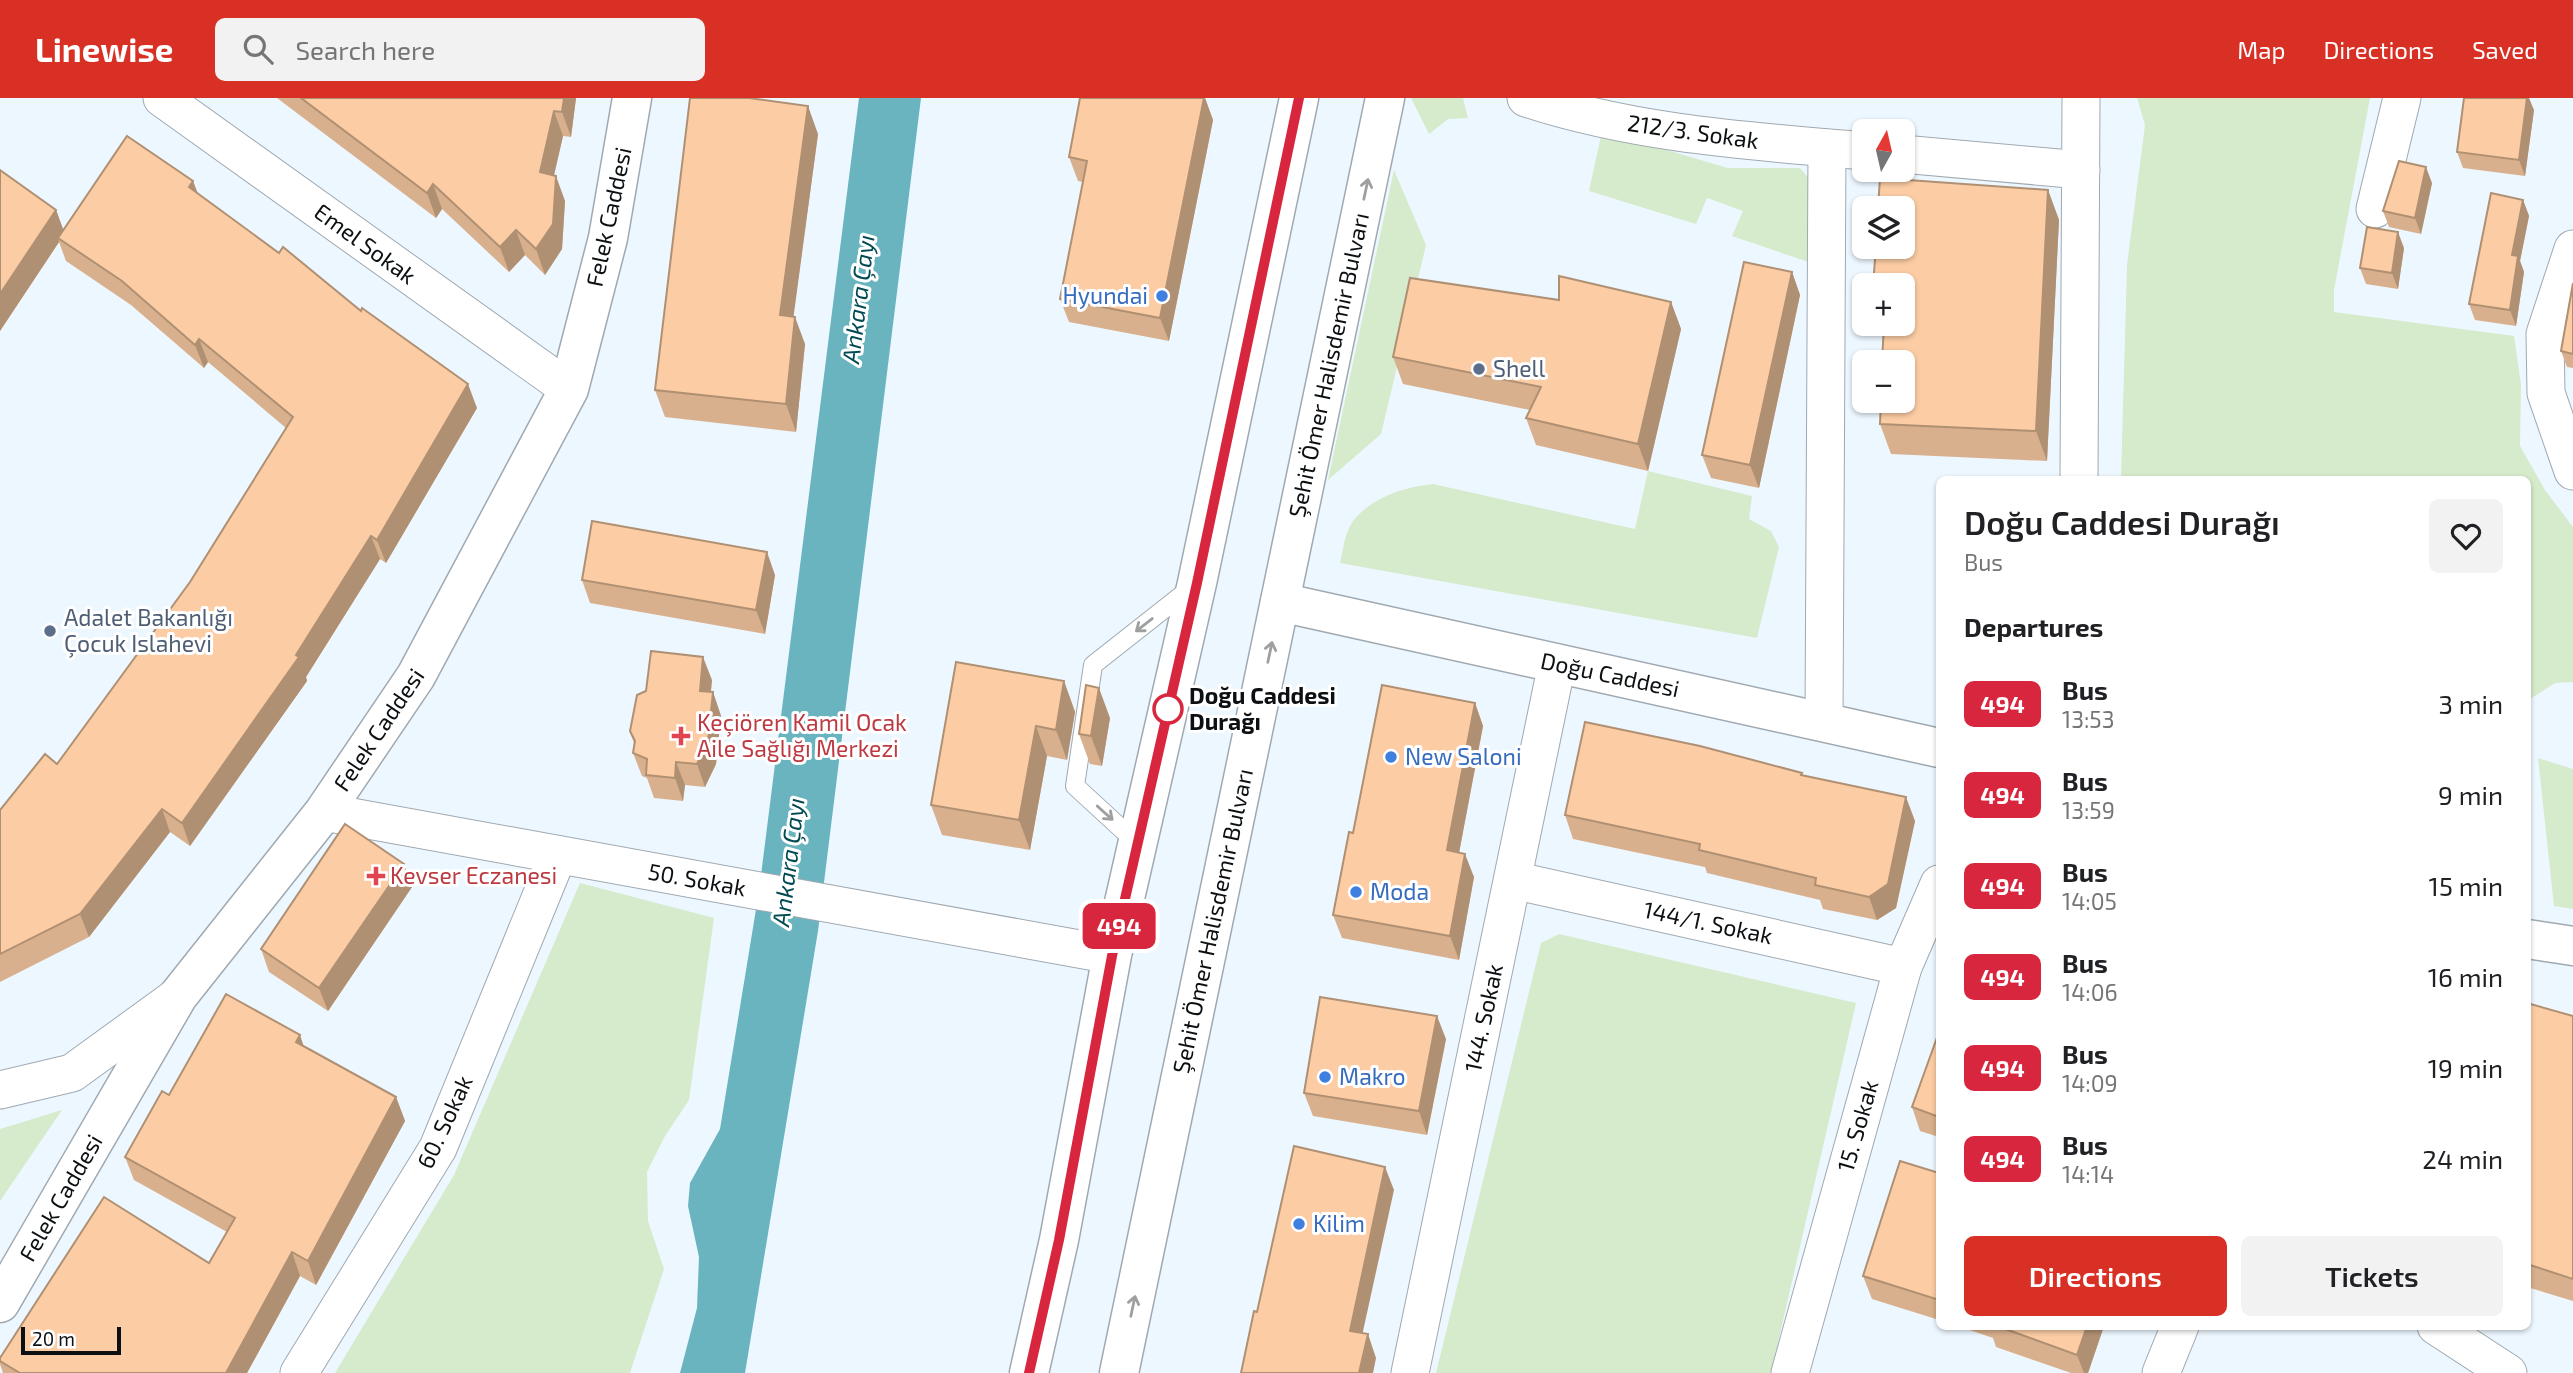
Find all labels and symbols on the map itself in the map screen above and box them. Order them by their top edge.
street label: 212/3. Sokak [1626,108,1761,154]
north arrow [1852,119,1914,182]
street label: Felek Caddesi [580,144,636,289]
one-way arrow [1359,178,1373,201]
street label: Emel Sokak [309,197,422,290]
street label: Şehit Ömer Halisdemir Bulvarı [1282,210,1375,520]
water label: Ankara Çayı [835,233,881,366]
place label: Hyundai [1062,281,1148,309]
marker: Hyundai [1154,288,1170,304]
place label: Shell [1493,354,1545,382]
marker: Shell [1471,361,1487,377]
place label: Adalet Bakanlığı Çocuk Islahevi [64,603,233,658]
one-way arrow [1135,617,1153,632]
marker: Adalet Bakanlığı Çocuk Islahevi [42,623,58,639]
one-way arrow [1263,641,1277,664]
street label: Doğu Caddesi [1538,646,1682,702]
street label: Felek Caddesi [327,663,429,796]
place label: Doğu Caddesi Durağı [1189,681,1336,735]
marker: Doğu Caddesi Durağı [1153,694,1183,724]
place label: Keçiören Kamil Ocak Aile Sağlığı Merkezi [697,708,907,762]
marker: Keçiören Kamil Ocak Aile Sağlığı Merkezi [671,726,691,746]
place label: New Saloni [1405,742,1522,770]
marker: New Saloni [1383,749,1399,765]
street label: Şehit Ömer Halisdemir Bulvarı [1166,766,1259,1076]
water label: Ankara Çayı [765,796,811,929]
one-way arrow [1096,805,1114,821]
street label: 50. Sokak [646,857,748,901]
place label: Kevser Eczanesi [390,861,557,889]
marker: Kevser Eczanesi [368,868,384,884]
place label: Moda [1370,877,1429,905]
marker: Moda [1348,884,1364,900]
street label: 144/1. Sokak [1641,895,1775,949]
line badge: 494 [1079,903,1159,949]
street label: 144. Sokak [1458,961,1508,1074]
place label: Makro [1339,1062,1406,1090]
marker: Makro [1317,1069,1333,1085]
street label: 60. Sokak [410,1070,478,1173]
street label: 15. Sokak [1831,1076,1884,1175]
street label: Felek Caddesi [13,1129,108,1266]
place label: Kilim [1313,1209,1365,1237]
marker: Kilim [1291,1216,1307,1232]
one-way arrow [1127,1295,1141,1318]
scale bar [21,1324,121,1356]

